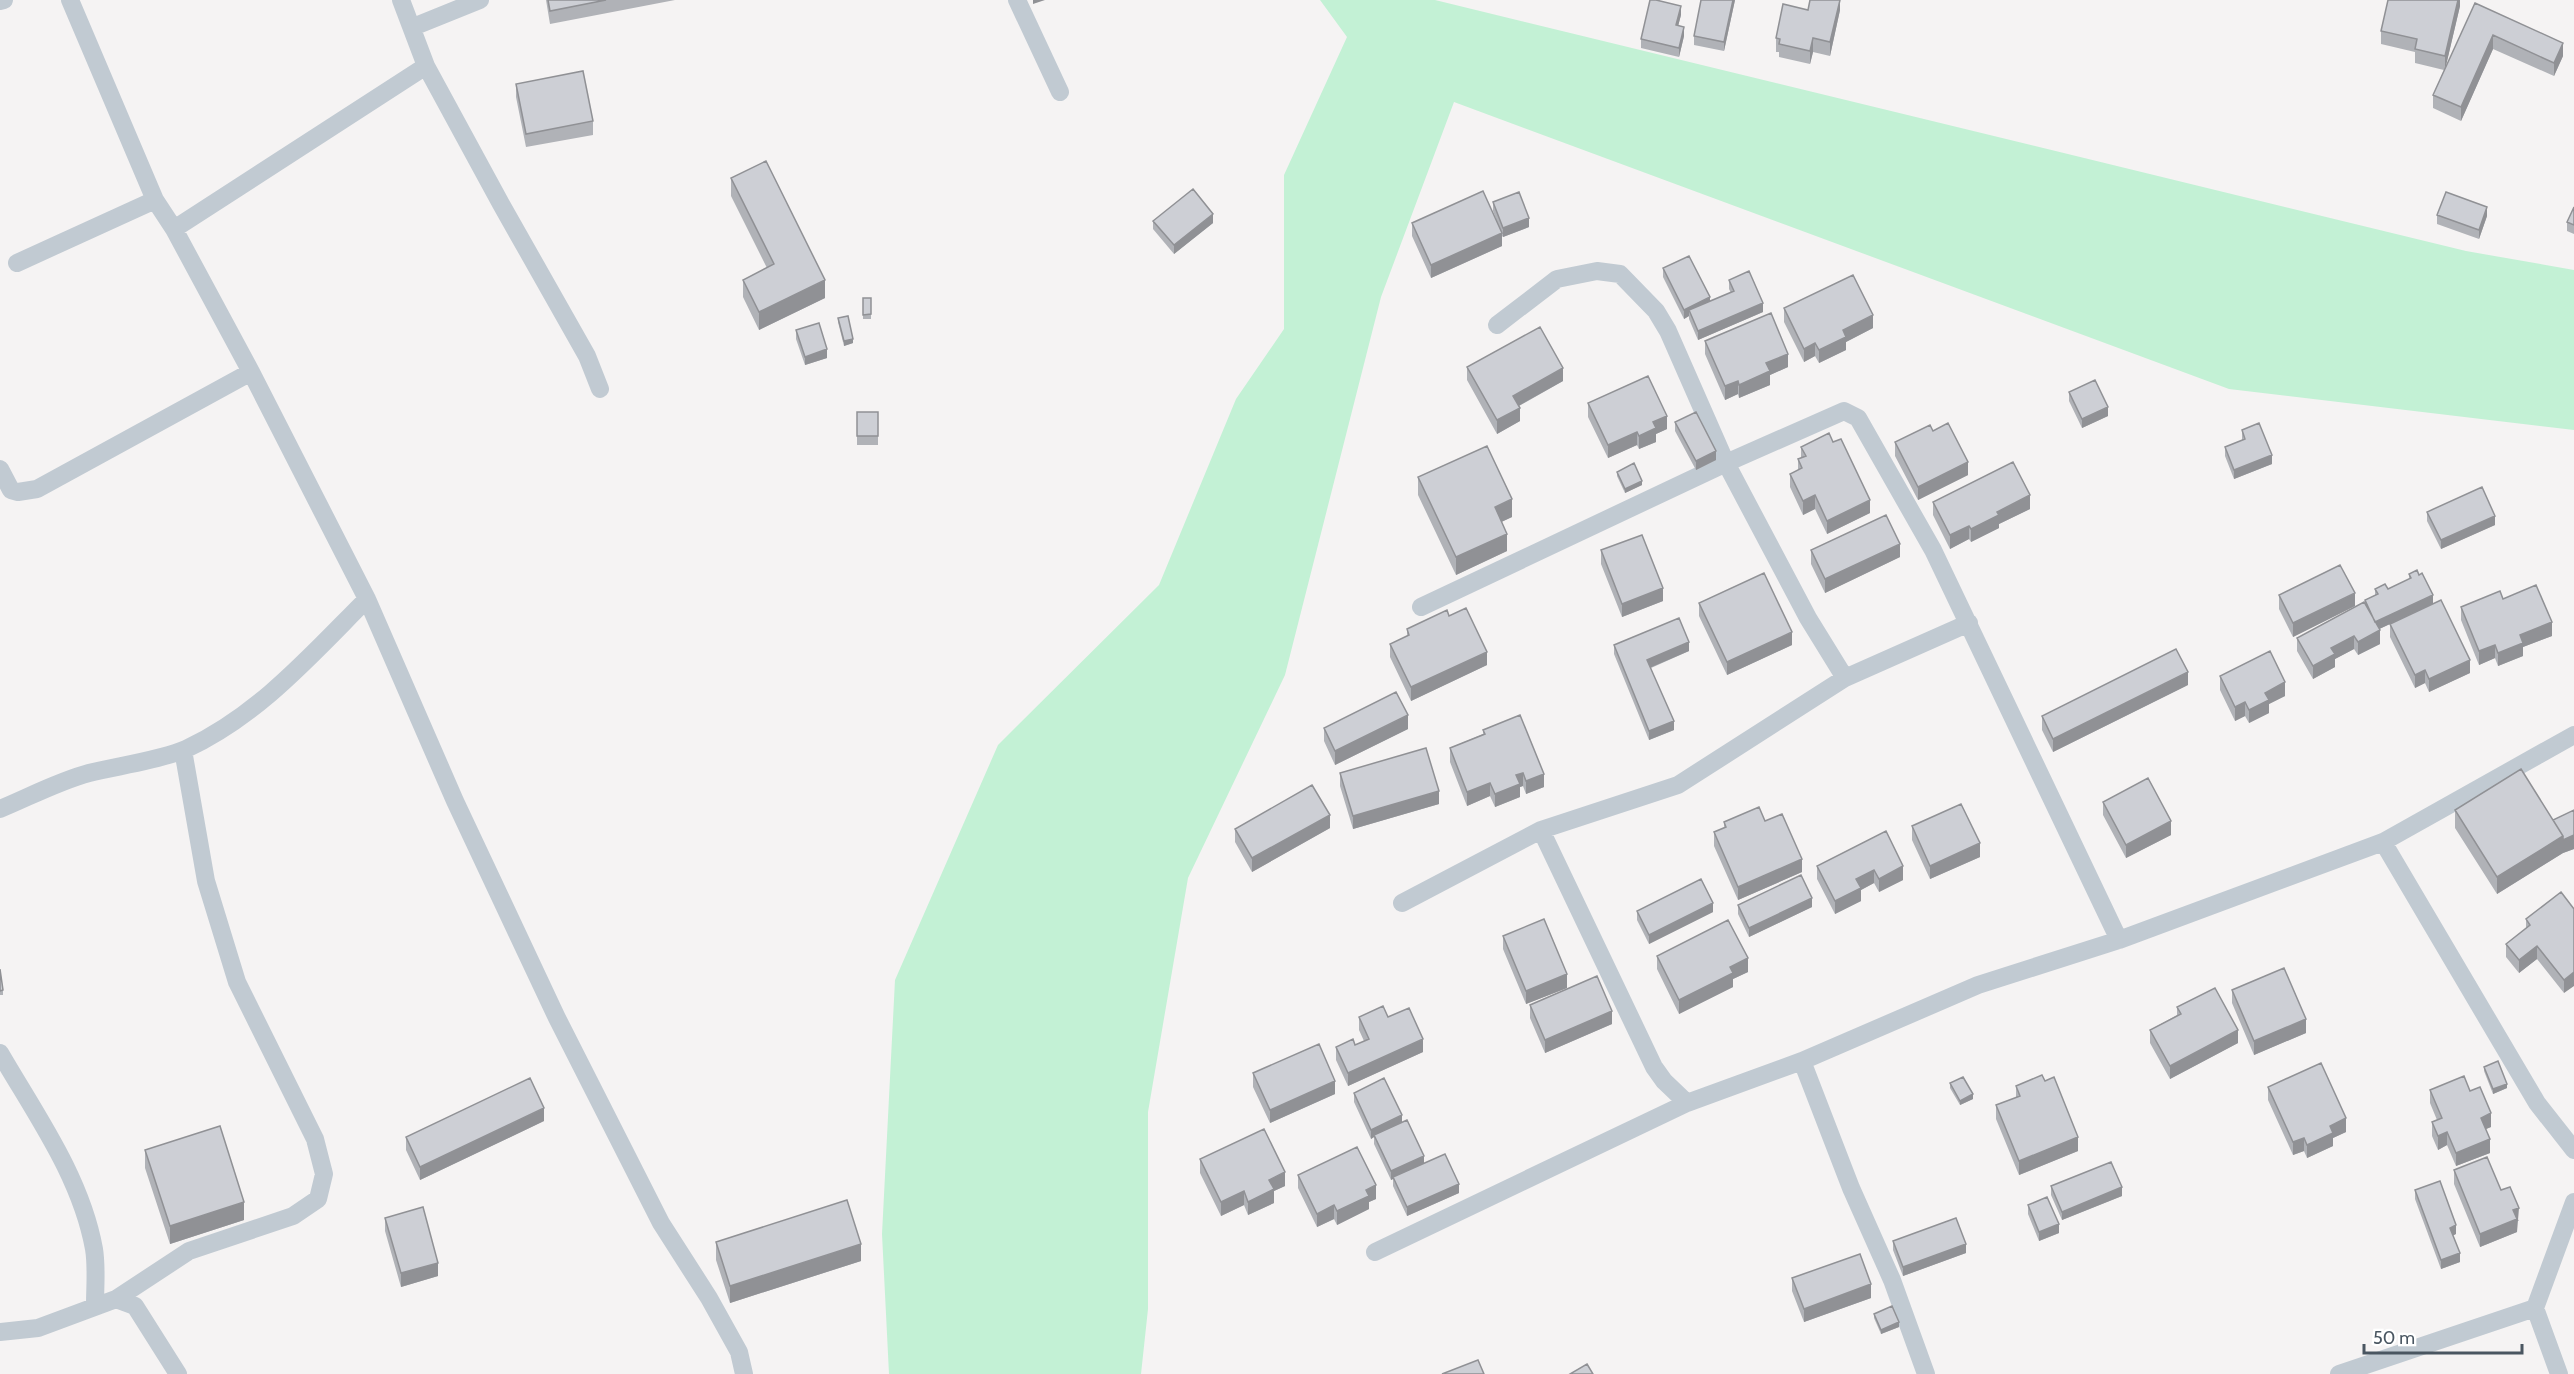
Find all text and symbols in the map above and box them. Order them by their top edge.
scale bar [2364,1317,2522,1355]
text: 50 m [2373,1327,2415,1349]

